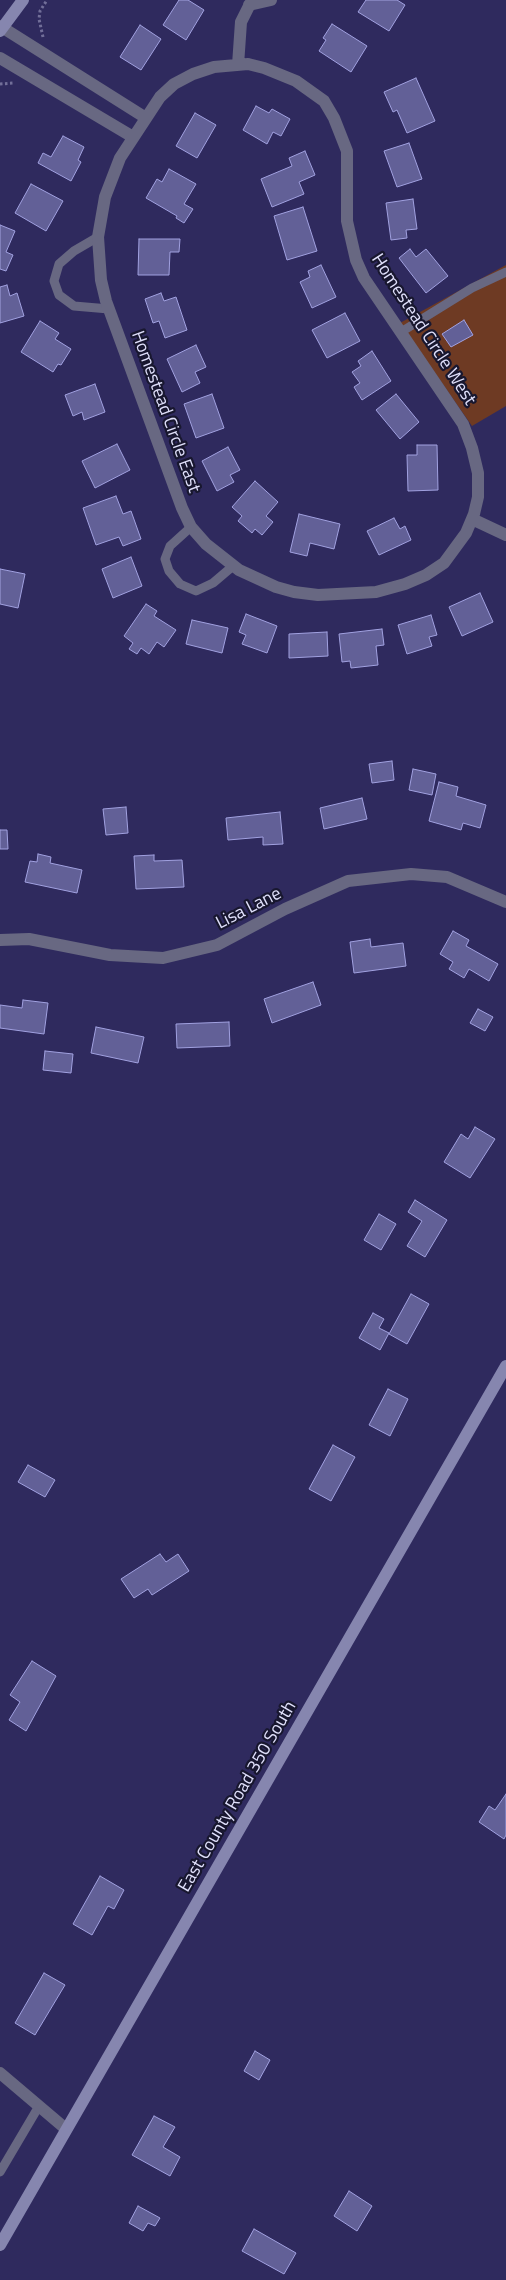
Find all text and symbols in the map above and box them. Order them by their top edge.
street label: Homestead Circle West [366,250,480,410]
street label: Homestead Circle East [126,328,204,496]
street label: Lisa Lane [213,883,285,935]
street label: East County Road 350 South [174,1698,302,1896]

